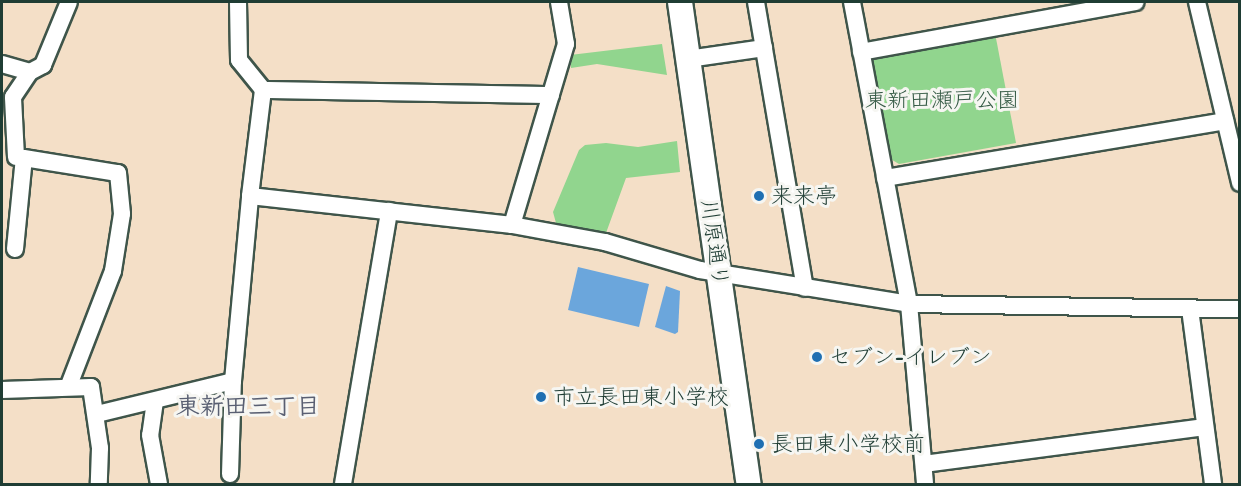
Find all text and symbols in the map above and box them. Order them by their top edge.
park label: 東新田瀬戸公園 [865,87,1019,113]
place label: 来来亭 [771,183,837,209]
marker: 来来亭 [752,189,766,203]
street label: 川原通り [696,198,734,288]
place label: セブン-イレブン [829,344,992,370]
marker: セブン-イレブン [810,350,824,364]
place label: 市立長田東小学校 [553,384,729,410]
marker: 市立長田東小学校 [534,390,548,404]
district label: 東新田三丁目 [176,392,320,420]
place label: 長田東小学校前 [771,431,925,457]
marker: 長田東小学校前 [752,437,766,451]

